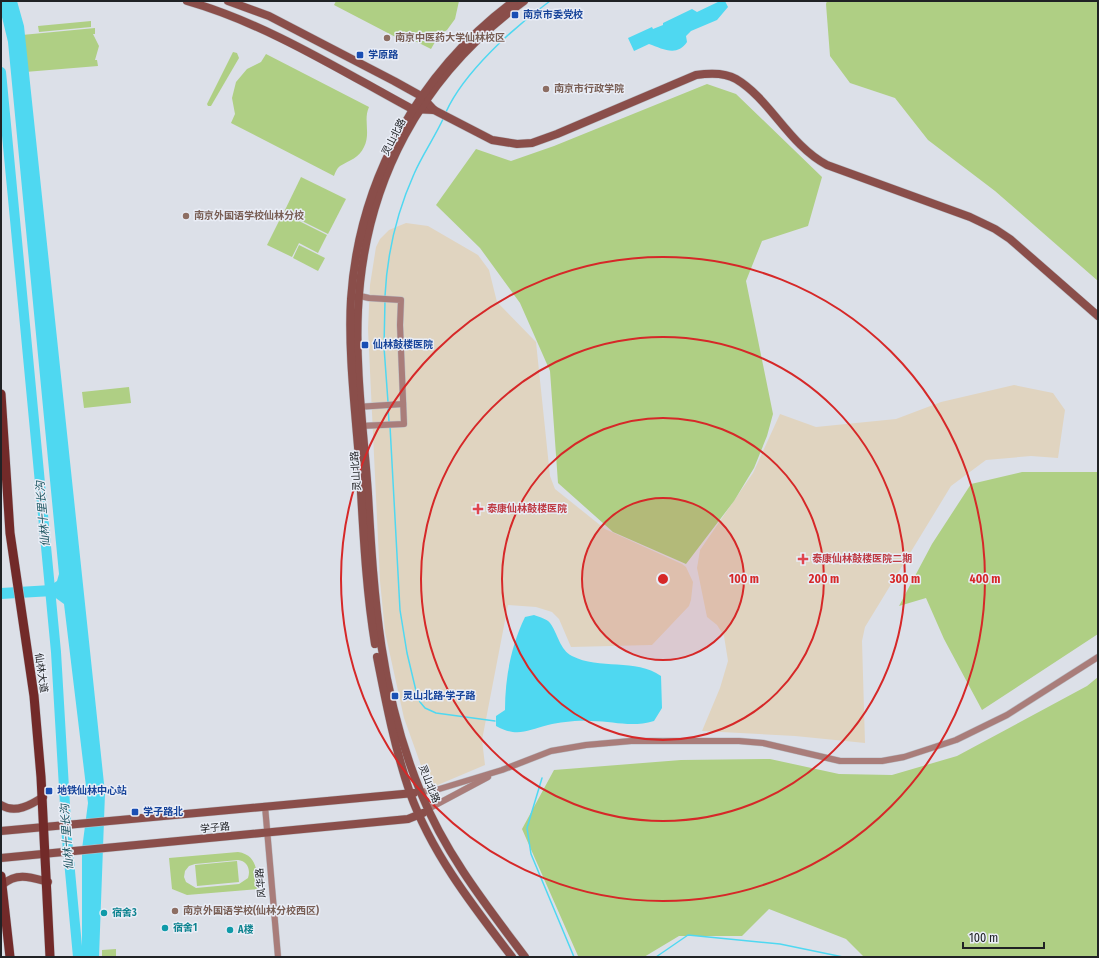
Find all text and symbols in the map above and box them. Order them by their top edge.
place label: 南京市委党校 [523,8,583,21]
marker: 南京市委党校 [510,10,520,20]
place label: 南京中医药大学仙林校区 [395,31,505,44]
marker: 南京中医药大学仙林校区 [382,33,392,43]
place label: 学原路 [368,49,399,61]
marker: 学原路 [355,50,365,60]
place label: 南京市行政学院 [554,83,624,95]
marker: 南京市行政学院 [541,84,551,94]
street label: 灵山北路 [380,116,408,158]
place label: 南京外国语学校仙林分校 [194,209,304,222]
marker: 南京外国语学校仙林分校 [181,211,191,221]
place label: 仙林鼓楼医院 [372,338,433,351]
marker: 仙林鼓楼医院 [360,340,370,350]
street label: 灵山北路 [349,451,363,491]
water label: 仙林十里长沟 [34,480,52,547]
place label: 泰康仙林鼓楼医院 [487,502,567,515]
marker: 泰康仙林鼓楼医院 [472,503,484,515]
place label: 泰康仙林鼓楼医院二期 [812,552,912,565]
marker: 泰康仙林鼓楼医院二期 [797,553,809,565]
centre of rings [656,572,670,586]
text: 100 m [729,572,759,586]
text: 200 m [808,572,839,586]
text: 300 m [889,572,920,586]
text: 400 m [970,572,1000,586]
street label: 仙林大道 [32,652,50,694]
place label: 灵山北路·学子路 [403,690,476,702]
marker: 灵山北路·学子路 [390,691,400,701]
street label: 灵山北路 [416,763,442,805]
place label: 地铁仙林中心站 [57,784,127,797]
marker: 地铁仙林中心站 [44,786,54,796]
water label: 仙林十里长沟 [58,803,76,870]
place label: 学子路北 [143,806,183,818]
marker: 学子路北 [130,807,140,817]
street label: 学子路 [199,820,231,836]
street label: 风华路 [254,868,268,898]
place label: 南京外国语学校(仙林分校西区) [183,904,319,917]
marker: 南京外国语学校(仙林分校西区) [170,906,180,916]
place label: 宿舍3 [112,907,137,919]
marker: 宿舍3 [99,908,109,918]
place label: 宿舍1 [173,922,197,934]
marker: 宿舍1 [160,923,170,933]
place label: A楼 [237,924,253,936]
scale bar [963,924,1044,950]
marker: A楼 [225,925,235,935]
text: 100 m [969,931,998,945]

